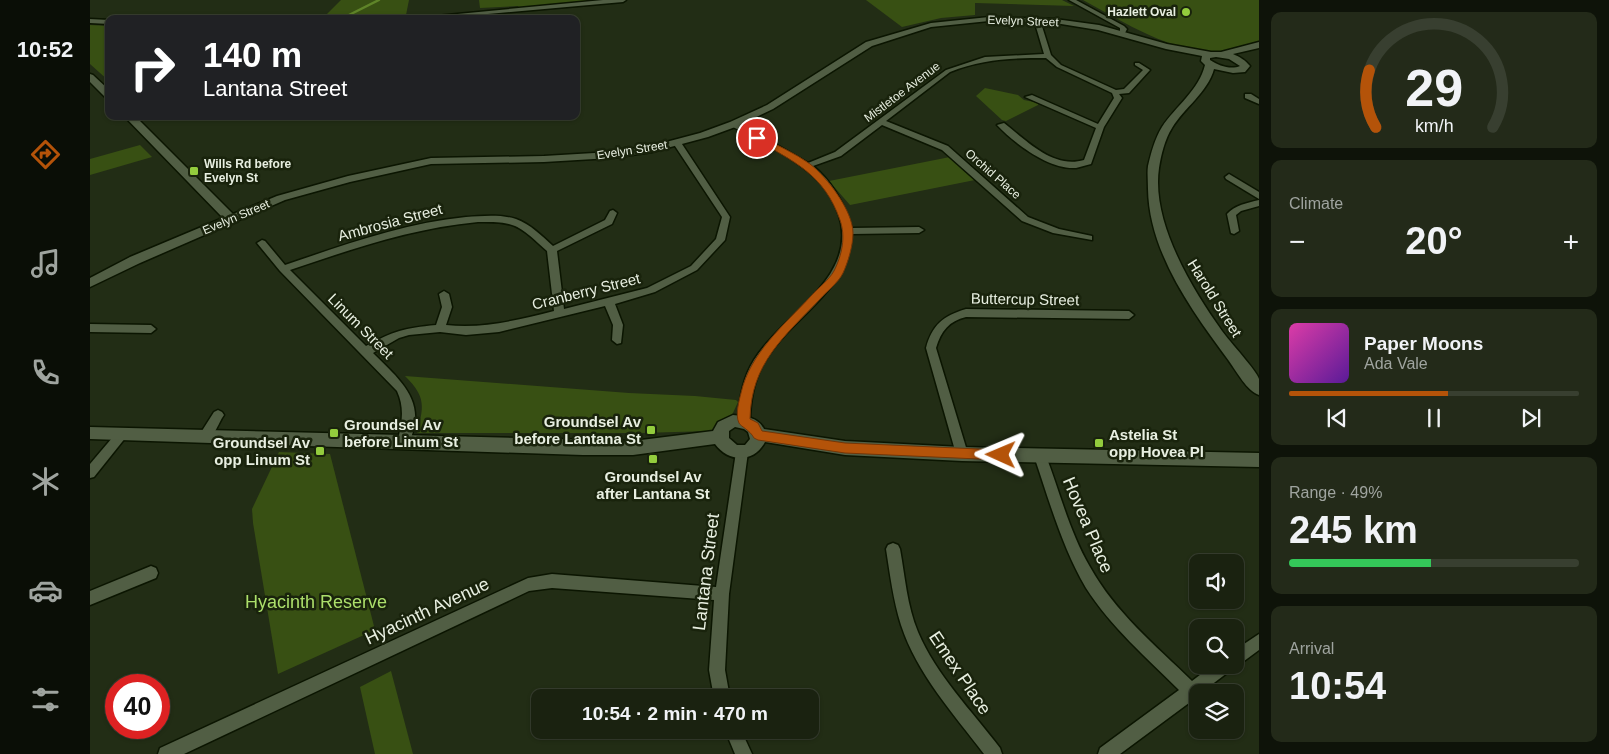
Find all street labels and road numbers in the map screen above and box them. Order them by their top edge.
street label: Evelyn Street [987,13,1060,29]
street label: Mistletoe Avenue [861,59,943,125]
street label: Evelyn Street [596,137,669,162]
street label: Orchid Place [962,146,1024,202]
street label: Evelyn Street [200,196,272,237]
street label: Ambrosia Street [336,200,445,244]
street label: Harold Street [1184,256,1246,341]
street label: Cranberry Street [530,269,643,313]
street label: Linum Street [325,290,398,363]
street label: Buttercup Street [971,290,1080,308]
street label: Hovea Place [1059,474,1117,576]
street label: Lantana Street [689,512,723,632]
street label: Hyacinth Avenue [362,573,492,649]
street label: Emex Place [925,628,995,718]

